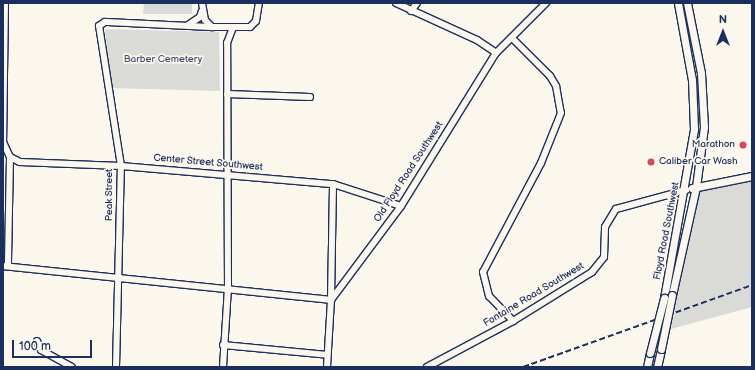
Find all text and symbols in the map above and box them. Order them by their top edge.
north arrow [703,12,743,52]
text: N [719,13,727,26]
park label: Barber Cemetery [124,54,202,66]
street label: Old Floyd Road Southwest [372,119,446,225]
place label: Marathon [692,139,735,151]
marker: Marathon [738,140,748,150]
street label: Center Street Southwest [153,152,263,174]
place label: Caliber Car Wash [659,156,738,168]
marker: Caliber Car Wash [646,157,656,167]
street label: Peak Street [104,169,116,221]
street label: Floyd Road Southwest [652,181,682,281]
street label: Fontaine Road Southwest [482,260,586,330]
scale bar [14,332,94,358]
text: 100 m [19,339,51,354]

